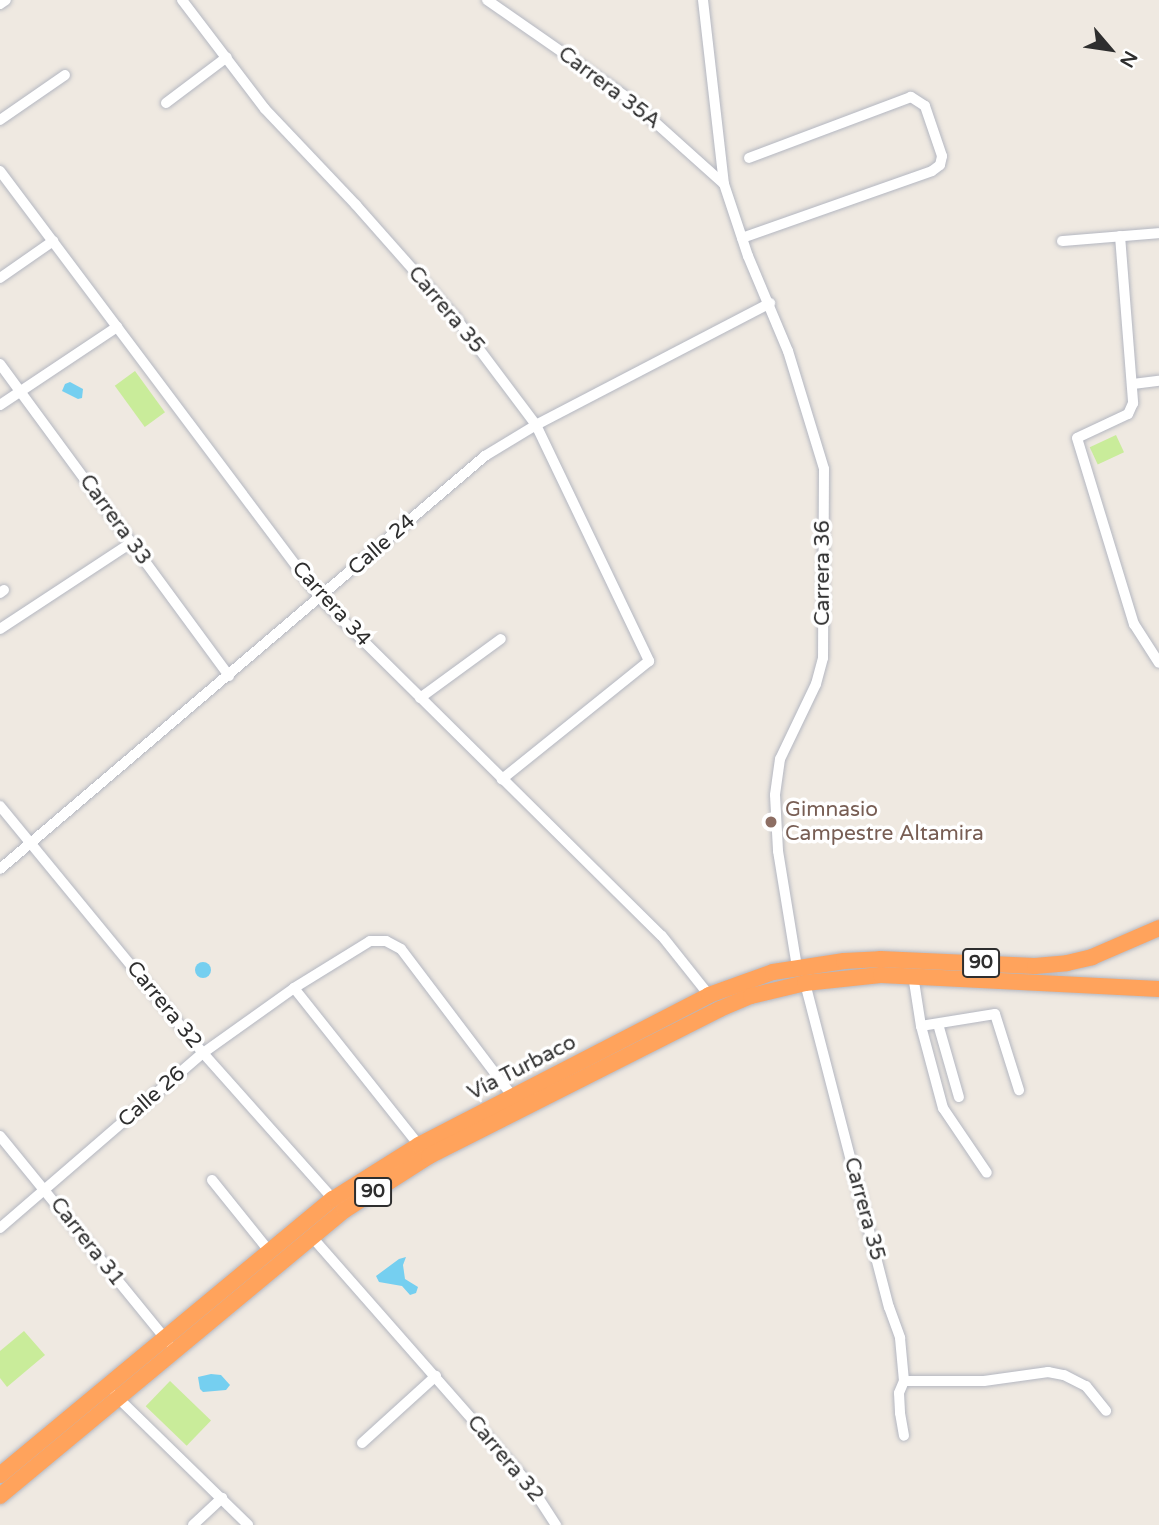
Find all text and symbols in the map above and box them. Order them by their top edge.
north arrow [1075,14,1145,84]
street label: Carrera 35A [553,41,665,135]
text: N [1115,47,1142,71]
street label: Carrera 35 [402,261,490,359]
street label: Carrera 33 [74,470,156,570]
street label: Calle 24 [343,509,421,581]
street label: Carrera 36 [810,520,836,626]
street label: Carrera 34 [286,556,376,652]
place label: Gimnasio Campestre Altamira [785,797,984,847]
marker: Gimnasio Campestre Altamira [763,814,779,830]
road number: 90 [962,948,1000,979]
street label: Carrera 32 [121,956,207,1054]
street label: Vía Turbaco [464,1030,580,1106]
street label: Calle 26 [113,1061,191,1133]
street label: Carrera 35 [838,1155,890,1263]
road number: 90 [354,1176,392,1208]
street label: Carrera 31 [45,1193,129,1291]
street label: Carrera 32 [461,1410,549,1508]

